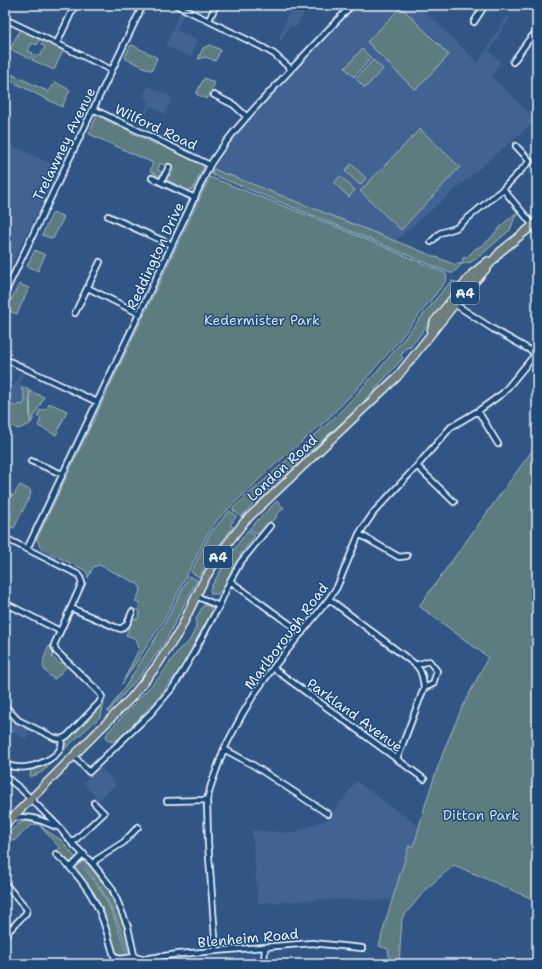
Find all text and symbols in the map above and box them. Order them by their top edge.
street label: Trelawney Avenue [29,84,99,204]
street label: Wilford Road [112,100,200,154]
street label: Reddington Drive [122,199,188,313]
road number: A4 [451,282,479,304]
park label: Kedermister Park [204,311,320,329]
street label: London Road [243,431,321,505]
road number: A4 [204,546,232,568]
street label: Marlborough Road [240,579,332,693]
street label: Parkland Avenue [303,674,407,756]
park label: Ditton Park [443,806,519,824]
street label: Blenheim Road [197,925,299,951]

